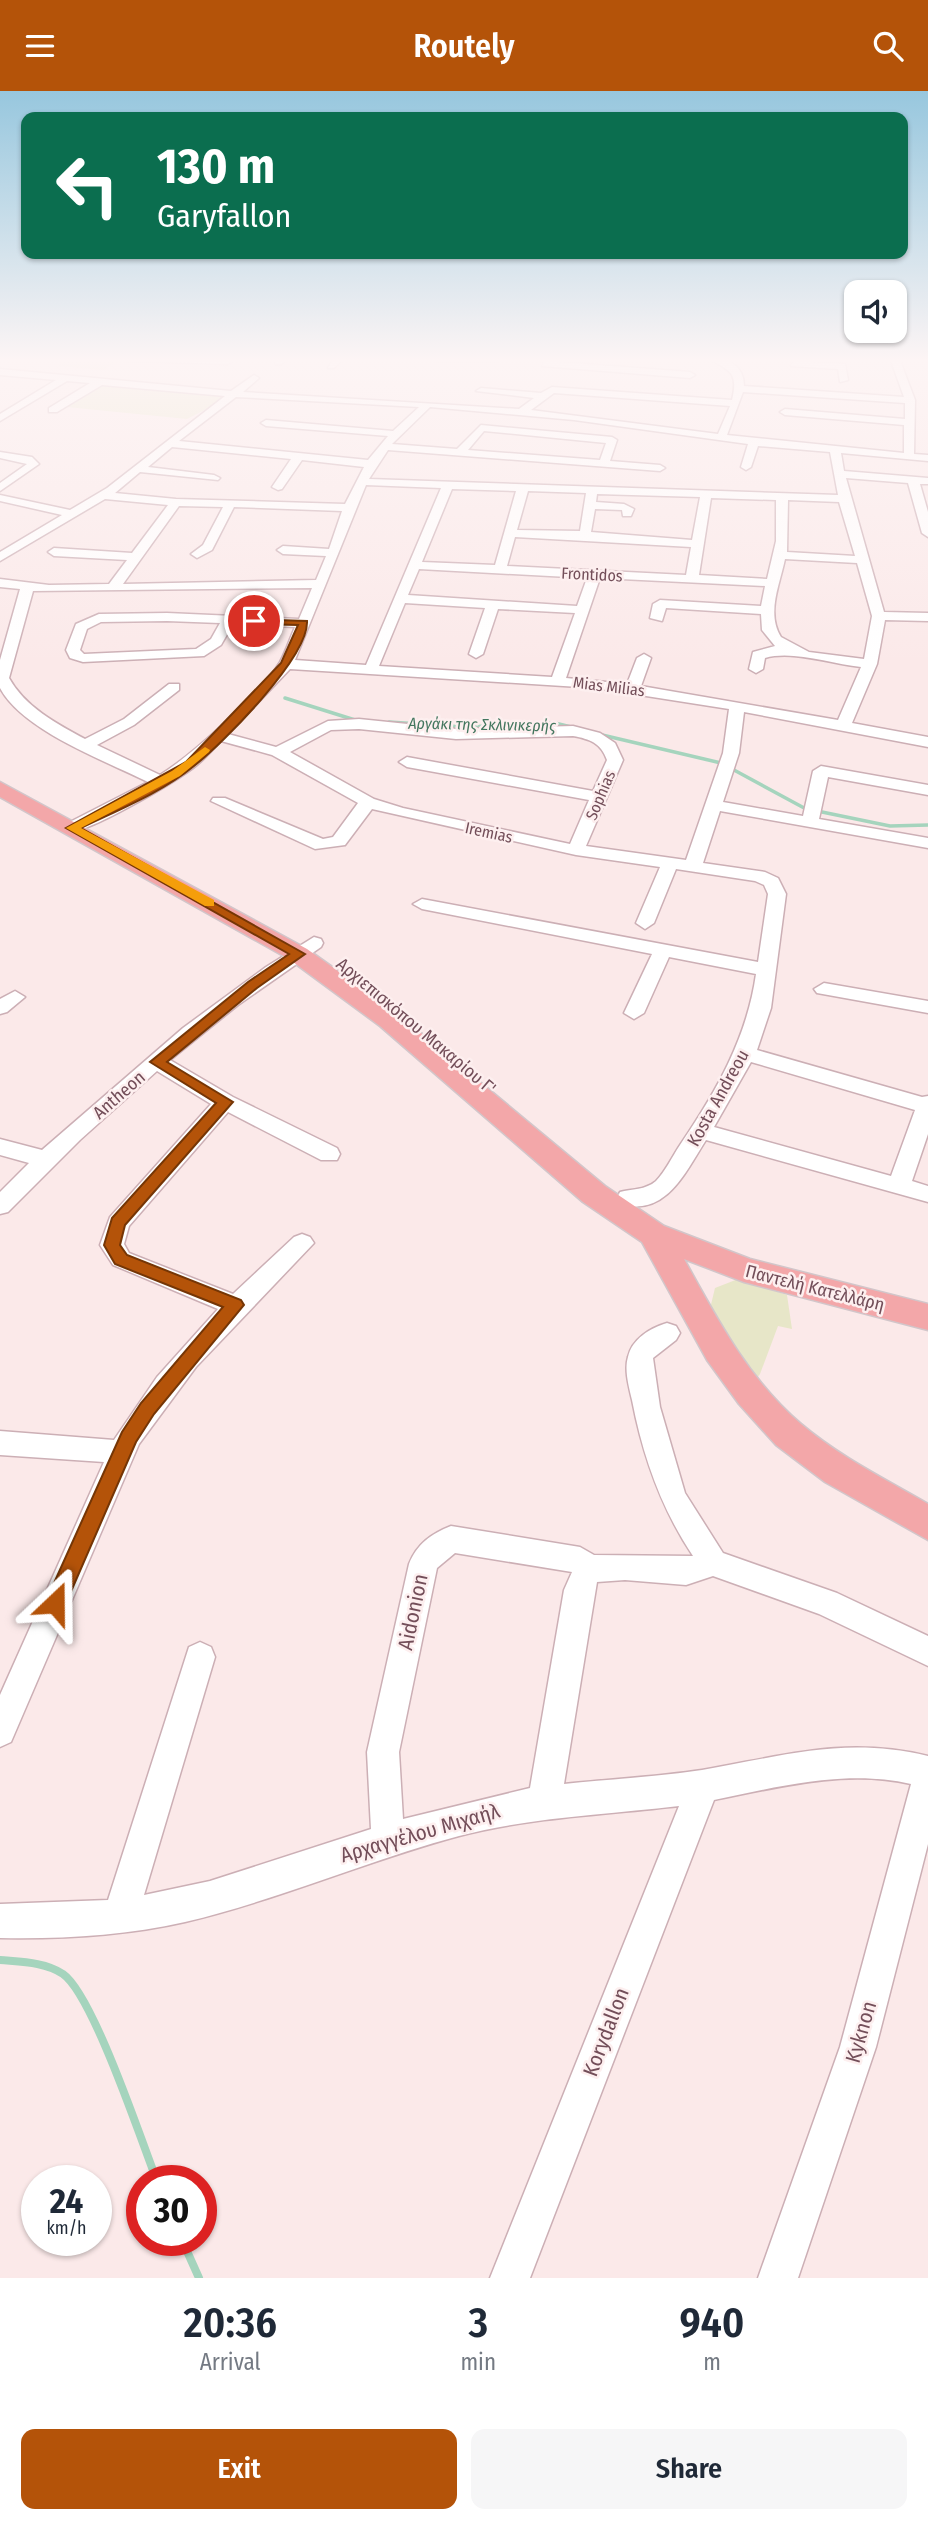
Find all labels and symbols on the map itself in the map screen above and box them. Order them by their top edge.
street label: Frontidos [561,563,623,586]
pin [224,591,284,651]
street label: Mias Milias [572,673,646,700]
water label: Αργάκι της Σκλινικερής [407,714,557,735]
street label: Sophias [582,767,619,823]
street label: Iremias [463,818,515,847]
street label: Αρχιεπισκόπου Μακαρίου Γ' [332,953,500,1099]
street label: Kosta Andreou [682,1046,754,1150]
street label: Antheon [88,1066,150,1124]
street label: Παντελή Κατελλάρη [743,1260,887,1316]
position arrow [18,1566,92,1640]
street label: Aidonion [392,1572,434,1652]
street label: Αρχαγγέλου Μιχαήλ [337,1798,503,1868]
street label: Korydallon [577,1984,635,2080]
street label: Kyknon [840,1998,882,2066]
speed limit sign: 30 [126,2165,217,2256]

